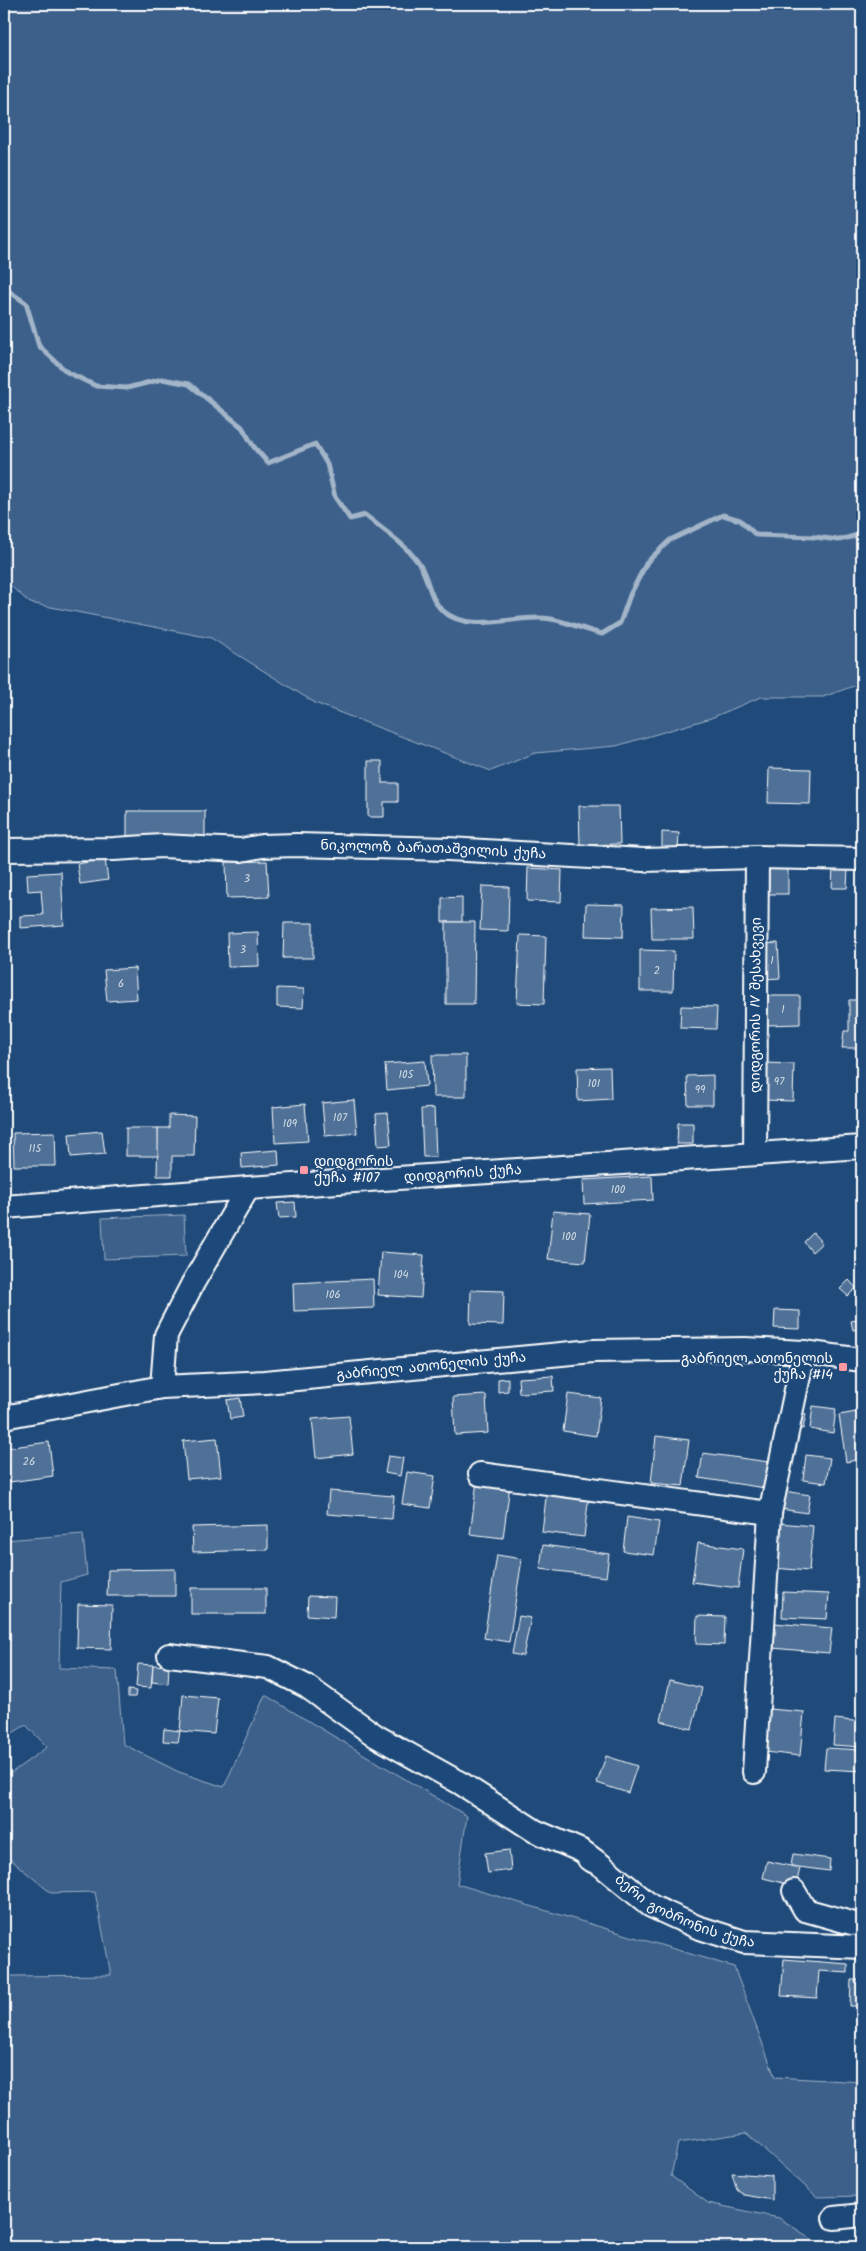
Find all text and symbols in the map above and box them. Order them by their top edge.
street label: ნიკოლოზ ბარათაშვილის ქუჩა [320,835,547,866]
house number: 3 [244,870,250,888]
street label: დიდგორის IV შესახვევი [744,917,768,1093]
house number: 3 [240,941,246,959]
house number: 1 [770,952,774,970]
house number: 2 [654,962,660,980]
house number: 6 [118,975,124,993]
house number: 1 [781,1001,785,1019]
house number: 105 [399,1066,415,1084]
house number: 97 [774,1073,785,1091]
house number: 101 [588,1075,600,1093]
house number: 99 [695,1081,706,1099]
house number: 107 [333,1109,348,1127]
house number: 109 [283,1115,298,1133]
house number: 115 [29,1140,42,1158]
place label: დიდგორის ქუჩა #107 [314,1151,393,1189]
street label: დიდგორის ქუჩა [403,1159,522,1189]
marker: დიდგორის ქუჩა #107 [298,1164,310,1176]
house number: 100 [611,1181,626,1199]
house number: 100 [562,1228,577,1246]
house number: 104 [393,1266,409,1284]
house number: 106 [325,1286,341,1304]
street label: გაბრიელ ათონელის ქუჩა [335,1346,527,1386]
place label: გაბრიელ ათონელის ქუჩა #14 [681,1348,833,1386]
marker: გაბრიელ ათონელის ქუჩა #14 [837,1361,849,1373]
house number: 26 [23,1453,35,1471]
street label: ბერი გობრონის ქუჩა [609,1869,755,1953]

